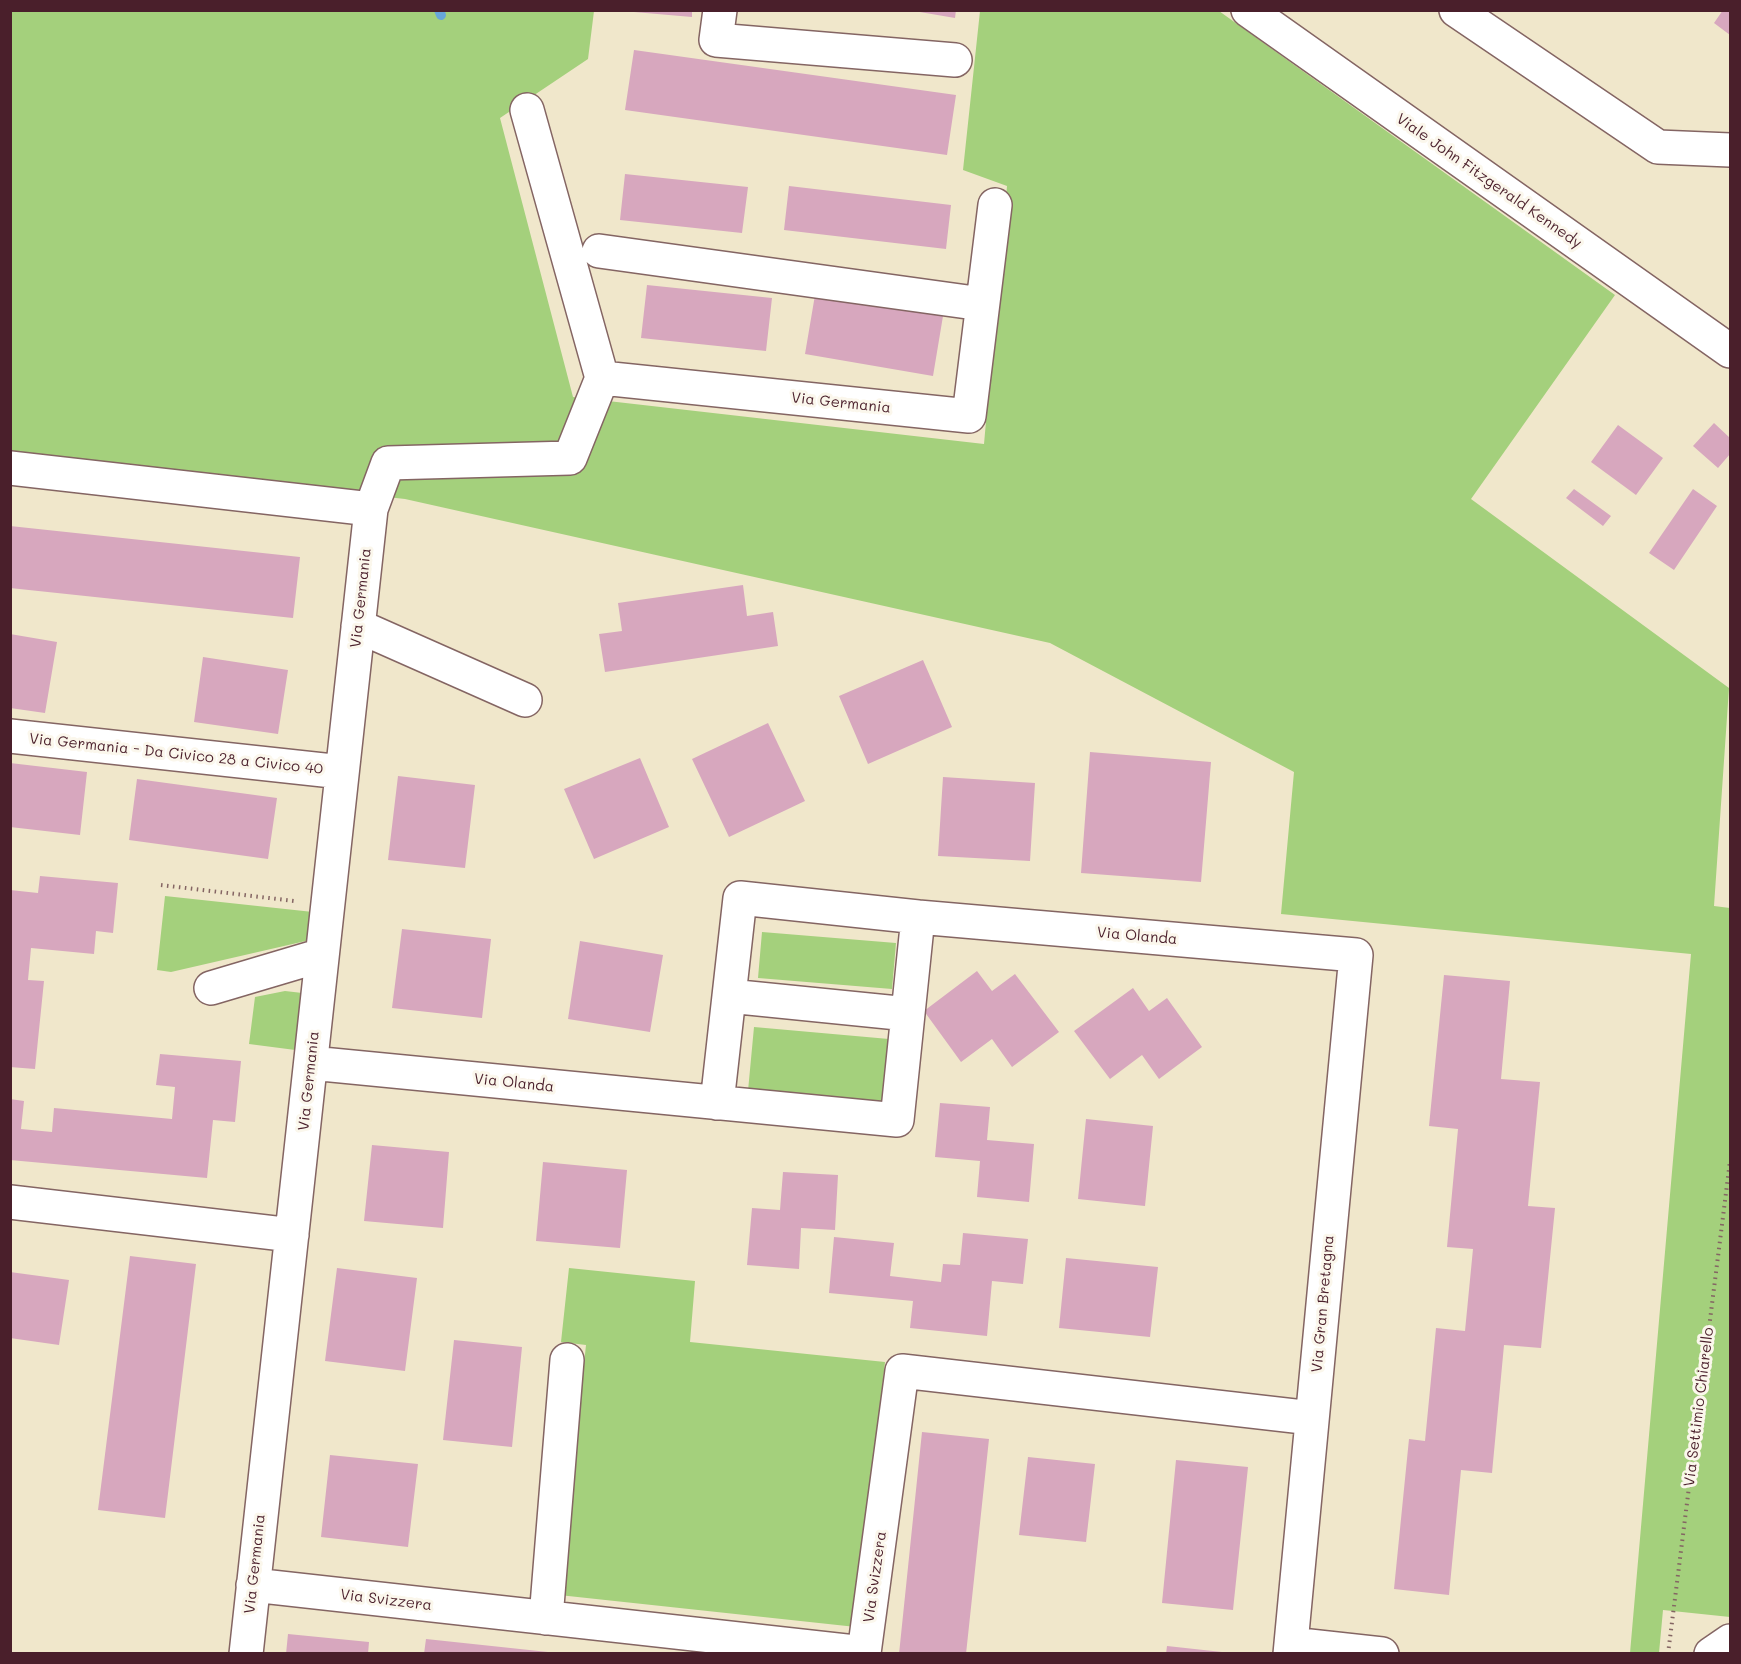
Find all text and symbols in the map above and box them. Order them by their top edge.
street label: Viale John Fitzgerald Kennedy [1393,110,1585,252]
street label: Via Germania [790,389,892,417]
street label: Via Germania [347,547,375,649]
street label: Via Germania - Da Civico 28 a Civico 40 [28,730,324,778]
street label: Via Olanda [1096,924,1178,948]
street label: Via Germania [295,1030,323,1132]
street label: Via Olanda [473,1070,555,1096]
street label: Via Gran Bretagna [1308,1235,1338,1373]
street label: Via Settimio Chiarello [1680,1326,1718,1488]
street label: Via Germania [241,1513,269,1615]
street label: Via Svizzera [860,1530,890,1624]
street label: Via Svizzera [339,1585,433,1615]

